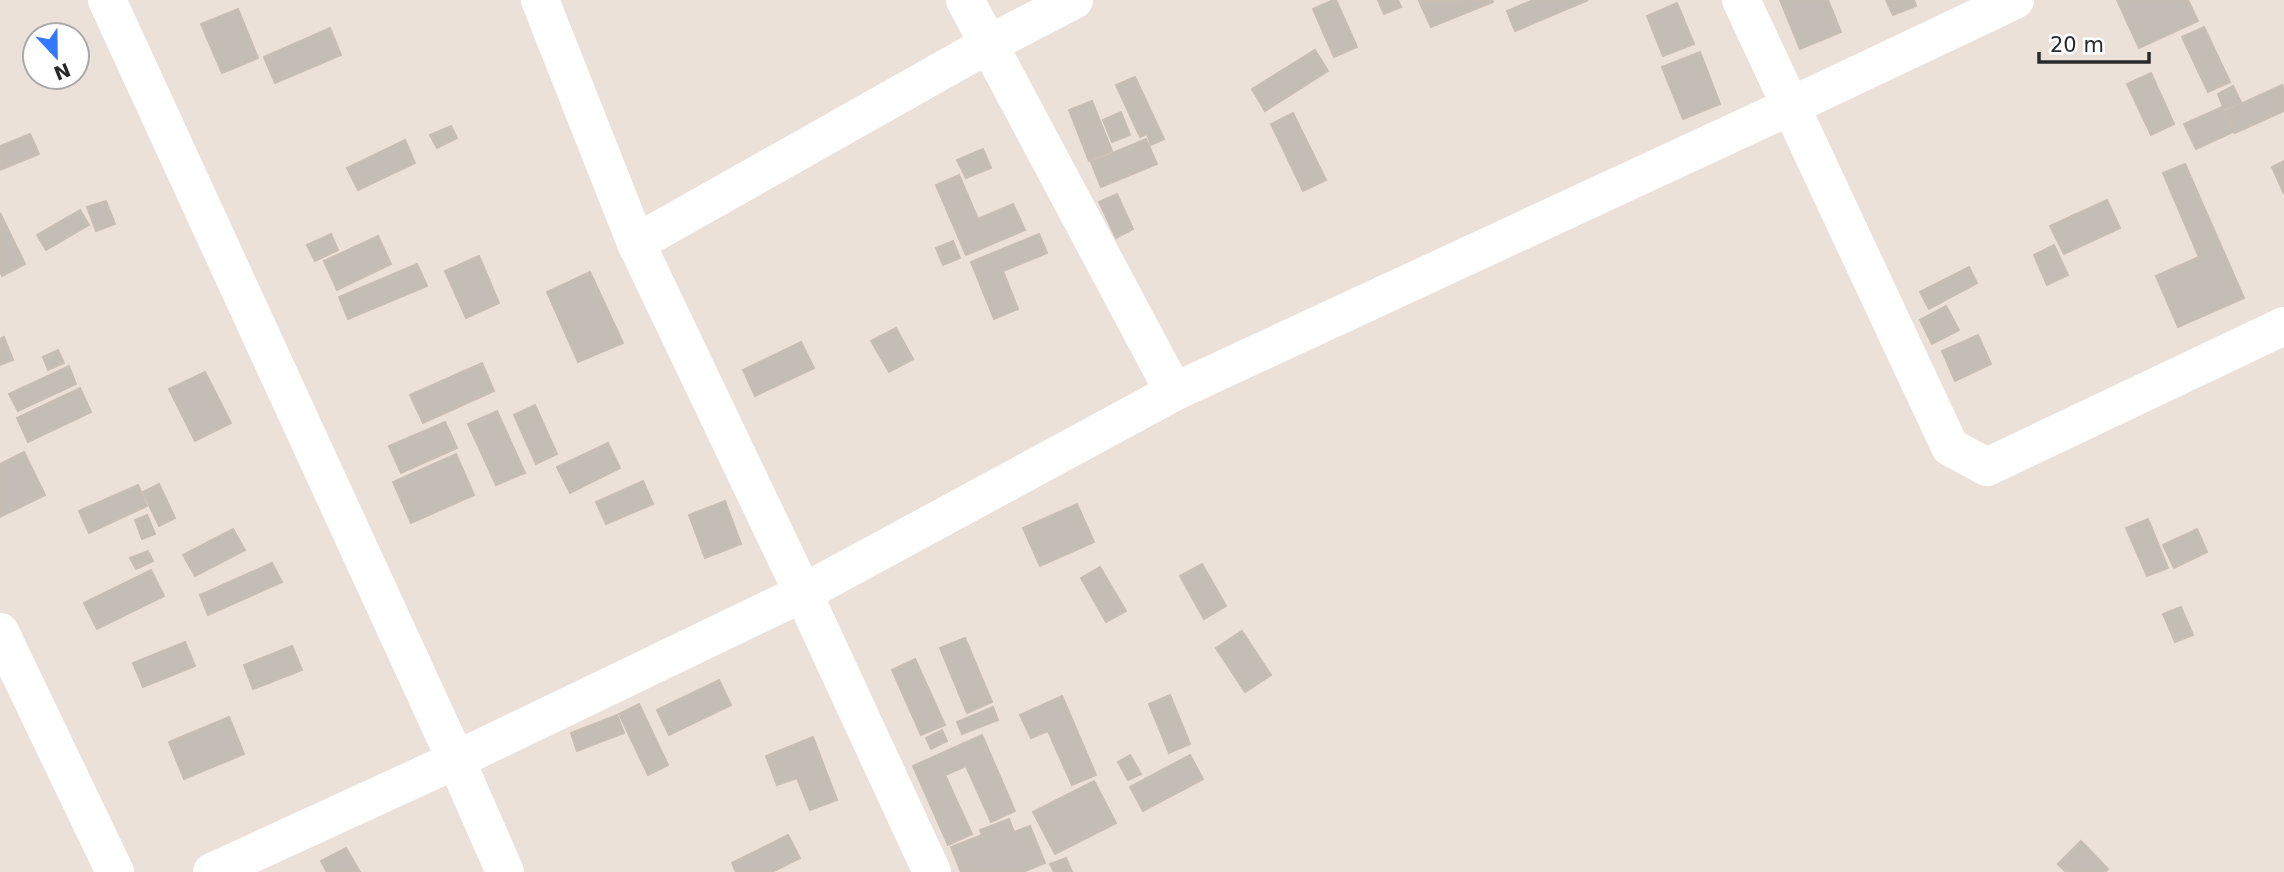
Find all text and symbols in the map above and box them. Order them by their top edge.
north arrow [21,21,91,91]
scale bar [2039,21,2149,65]
text: 20 m [2050,33,2104,57]
text: N [51,59,74,85]

